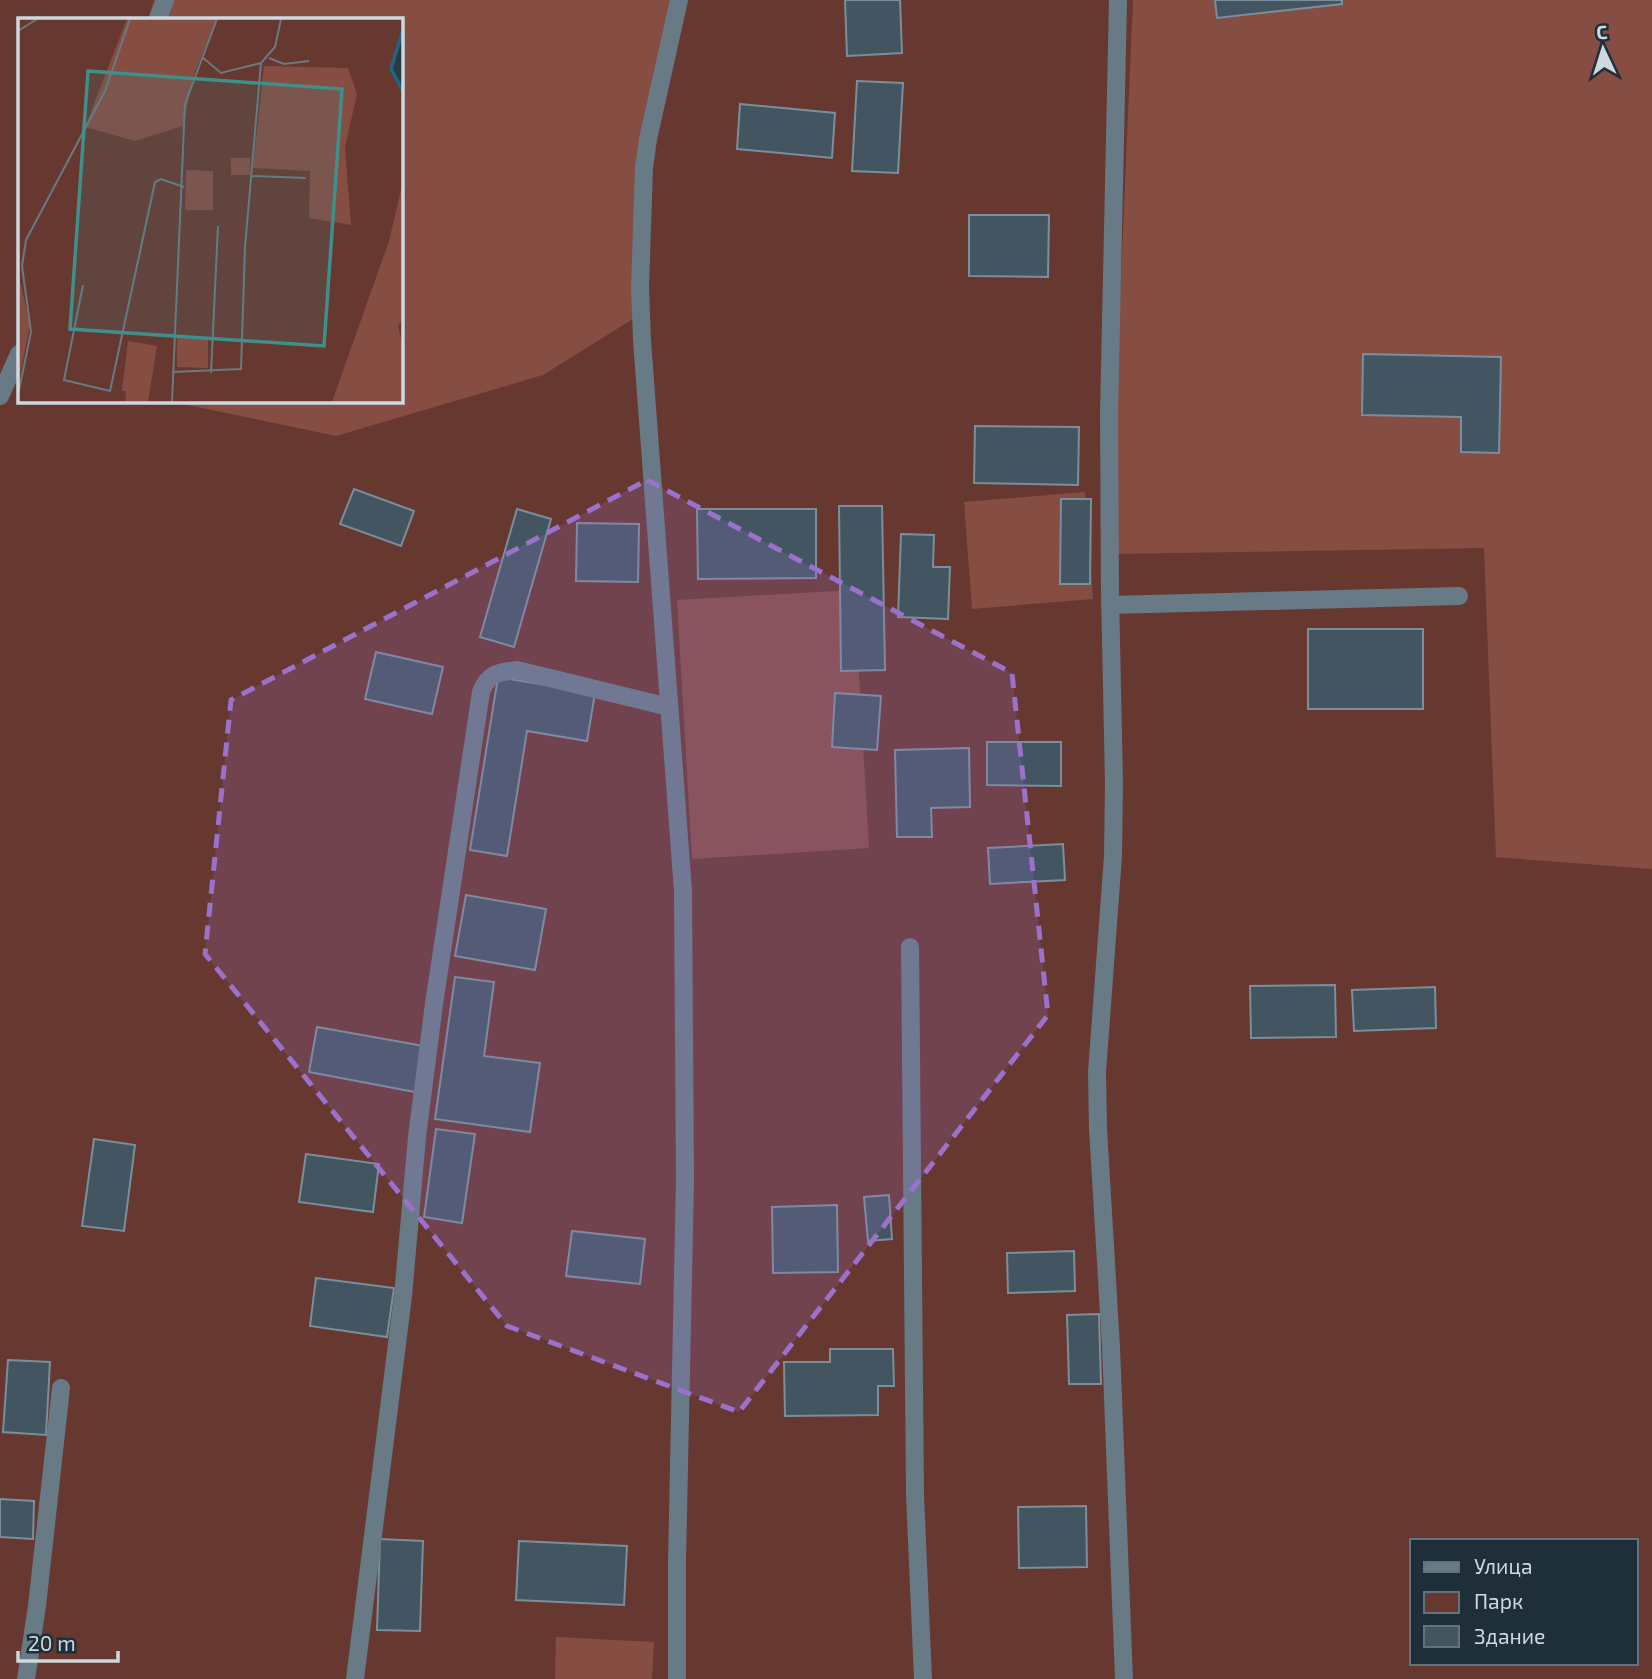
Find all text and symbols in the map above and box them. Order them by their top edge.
north arrow [1568,14,1638,84]
inset map [18,18,402,402]
text: С [1595,20,1608,43]
legend [1410,1539,1638,1665]
text: Улица [1474,1553,1533,1578]
text: Парк [1474,1588,1523,1613]
scale bar [18,1620,117,1664]
text: Здание [1474,1623,1545,1648]
text: 20 m [28,1630,76,1655]

